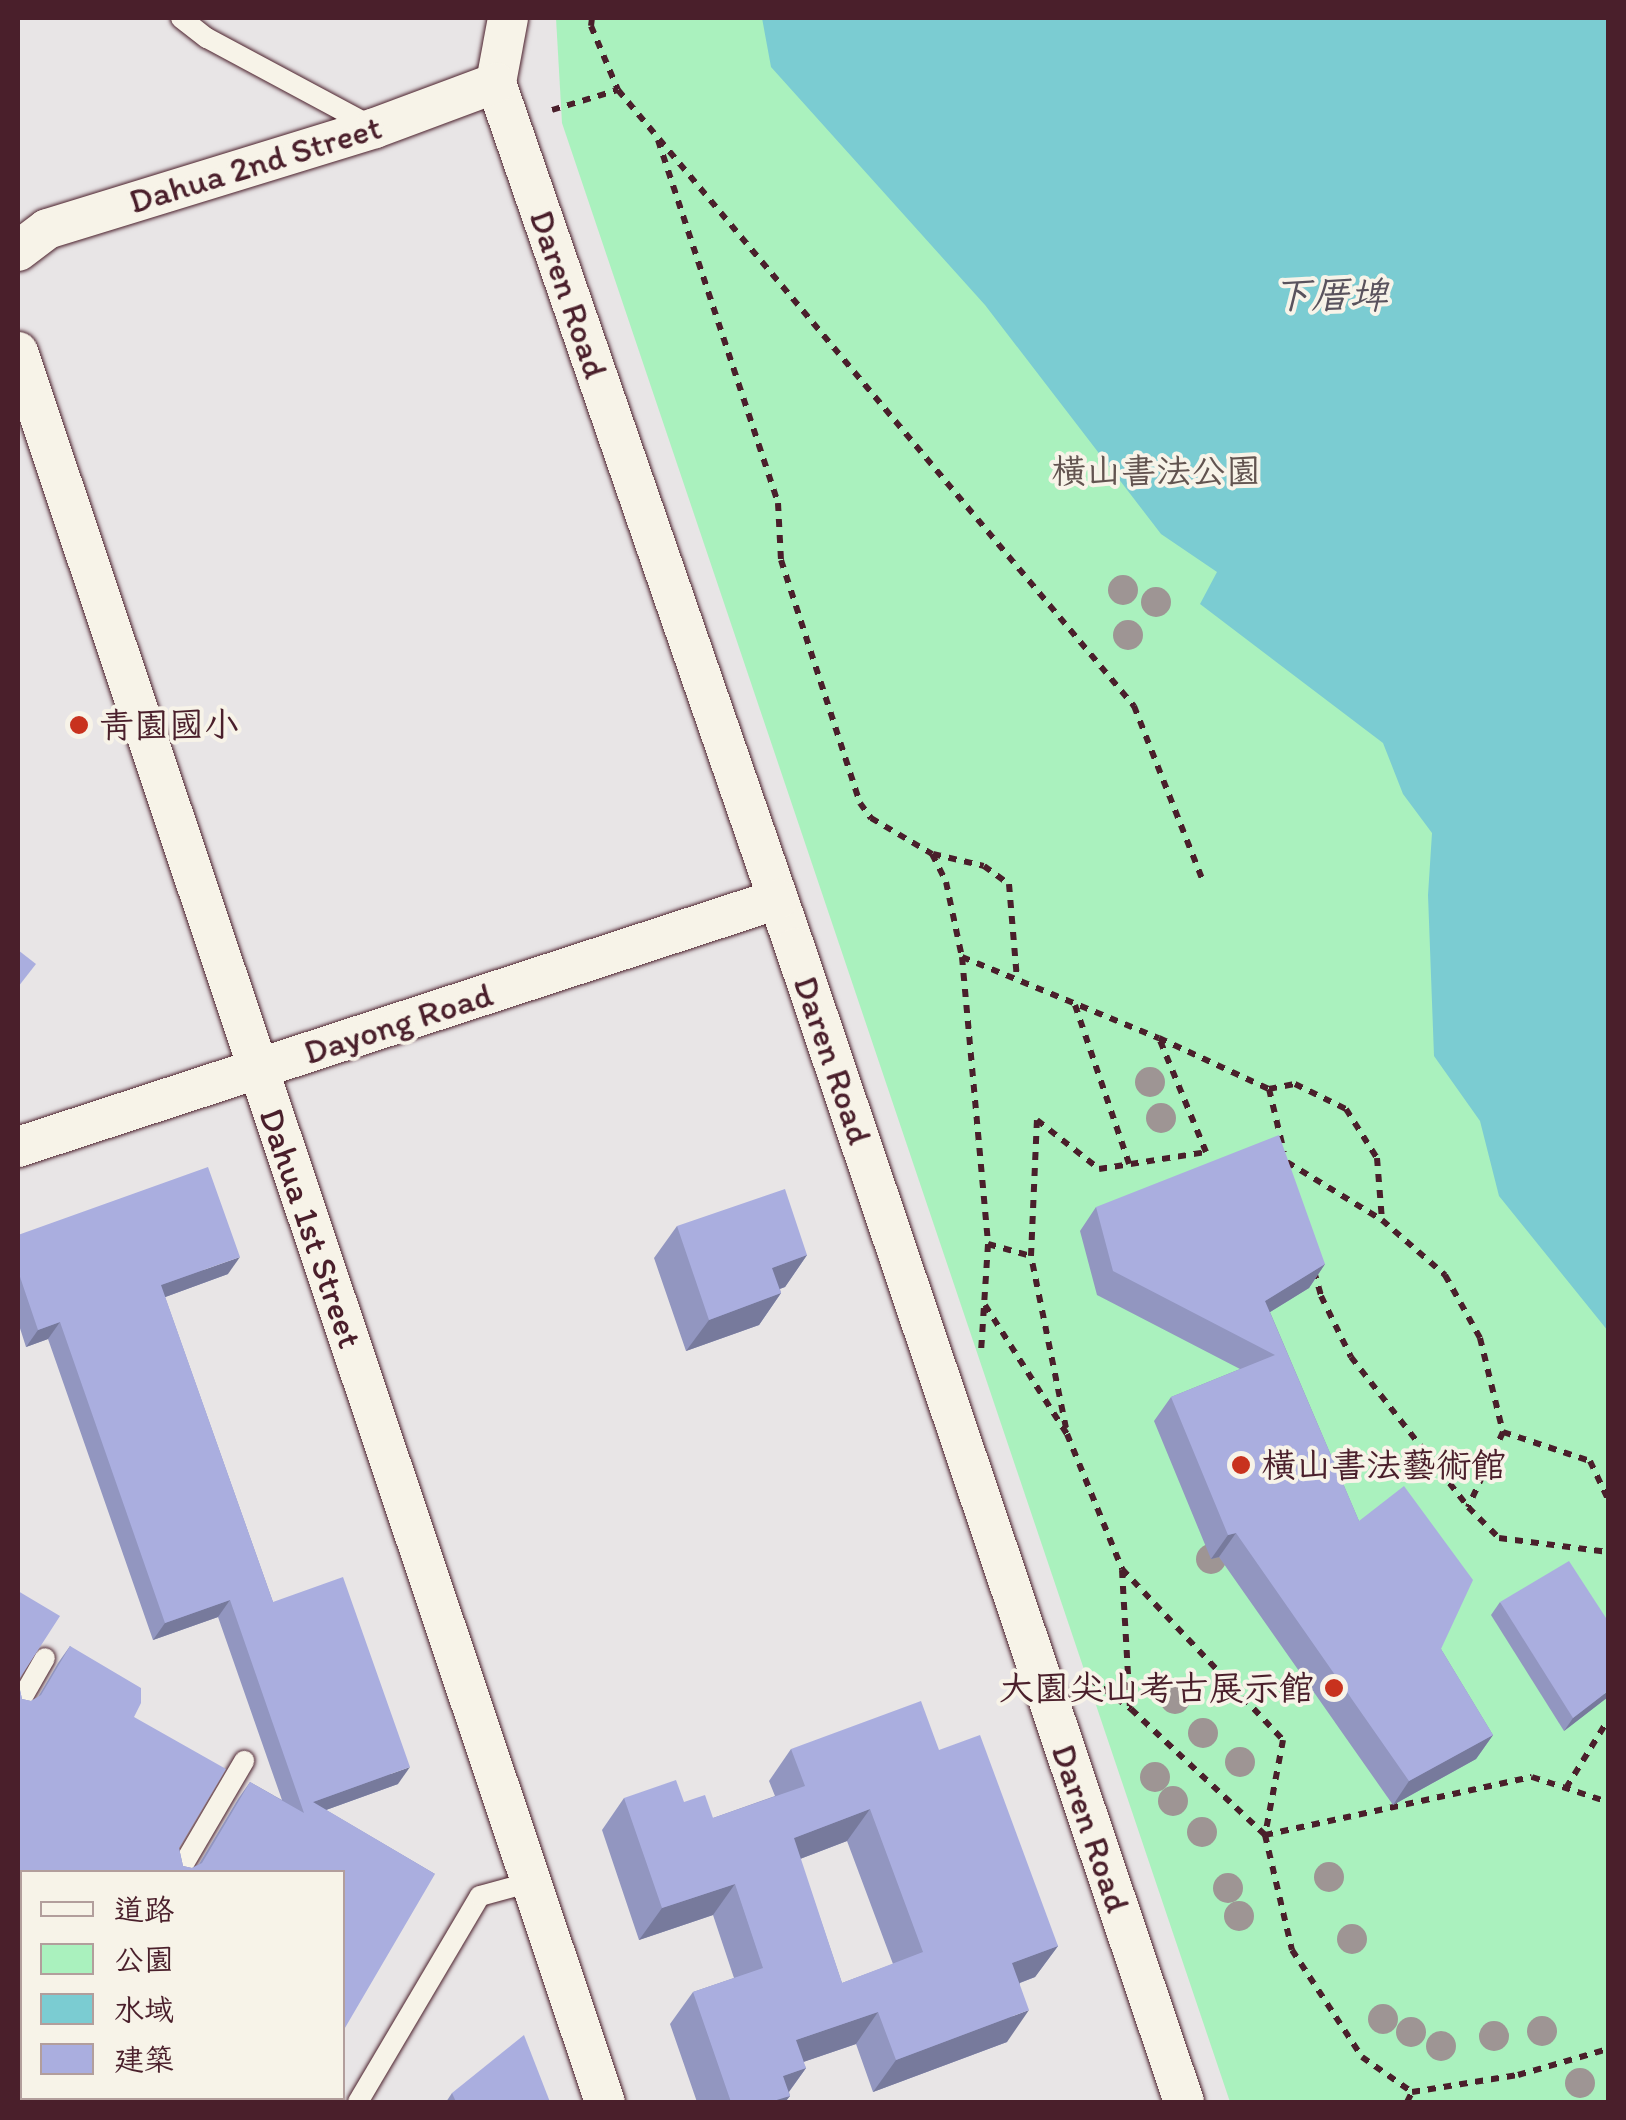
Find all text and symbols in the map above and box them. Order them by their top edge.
street label: Dahua 2nd Street [123,106,387,222]
street label: Daren Road [521,205,617,383]
water label: 下厝埤 [1273,273,1387,319]
park label: 橫山書法公園 [1051,450,1261,492]
place label: 青園國小 [99,704,239,746]
marker: 青園國小 [68,714,90,736]
street label: Daren Road [785,971,881,1149]
street label: Dayong Road [299,973,497,1073]
street label: Dahua 1st Street [250,1103,372,1353]
place label: 橫山書法藝術館 [1261,1444,1506,1486]
marker: 橫山書法藝術館 [1230,1454,1252,1476]
place label: 大園尖山考古展示館 [999,1667,1314,1709]
marker: 大園尖山考古展示館 [1323,1677,1345,1699]
street label: Daren Road [1043,1739,1139,1917]
legend [20,1870,345,2100]
text: 道路 [114,1891,174,1928]
text: 公園 [114,1941,174,1978]
text: 水域 [114,1991,174,2028]
text: 建築 [114,2041,174,2078]

